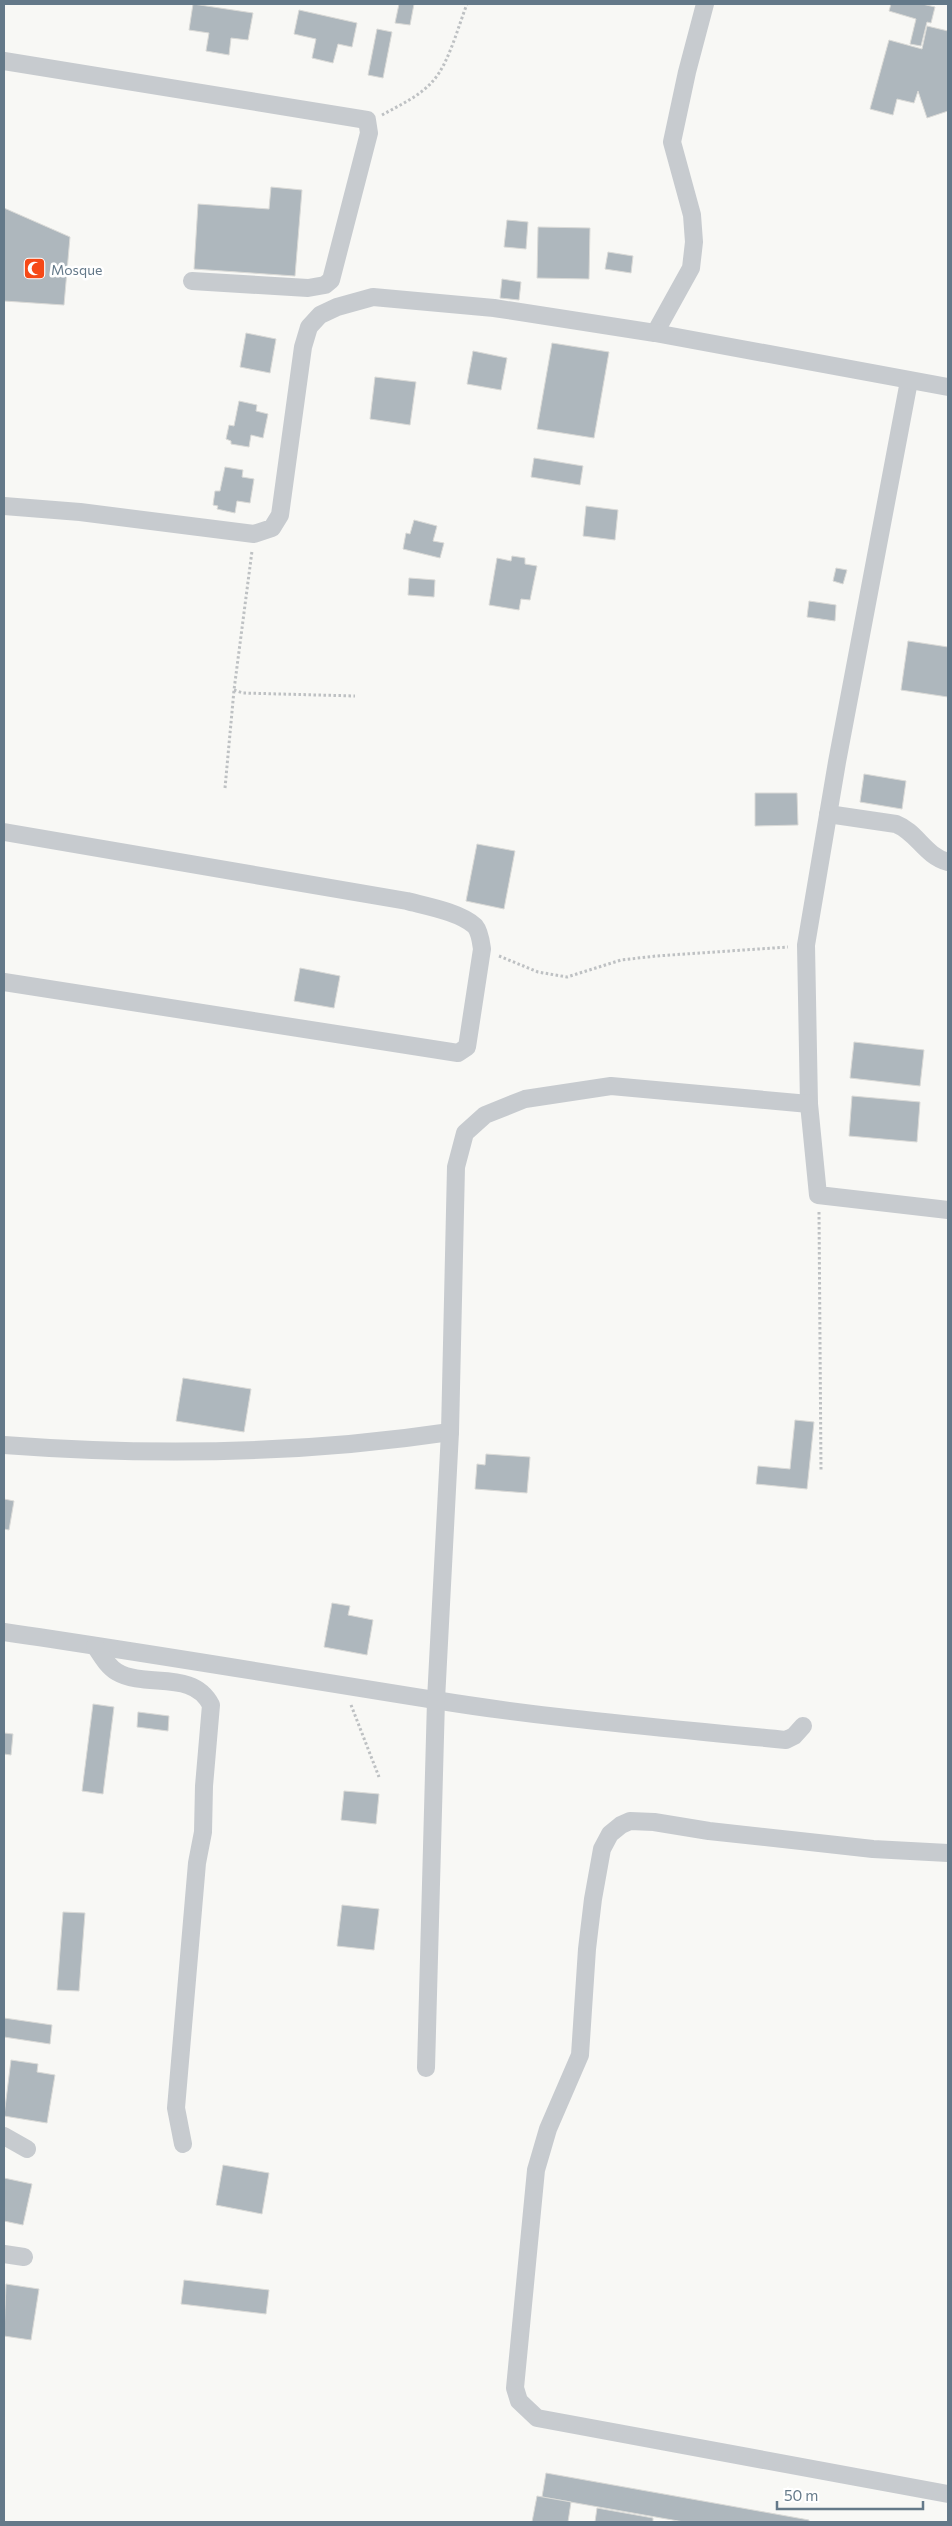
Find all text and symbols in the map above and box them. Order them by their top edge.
mosque icon: Mosque [23,257,47,281]
place label: Mosque [51,261,102,278]
scale bar [777,2478,923,2510]
text: 50 m [784,2486,818,2504]

